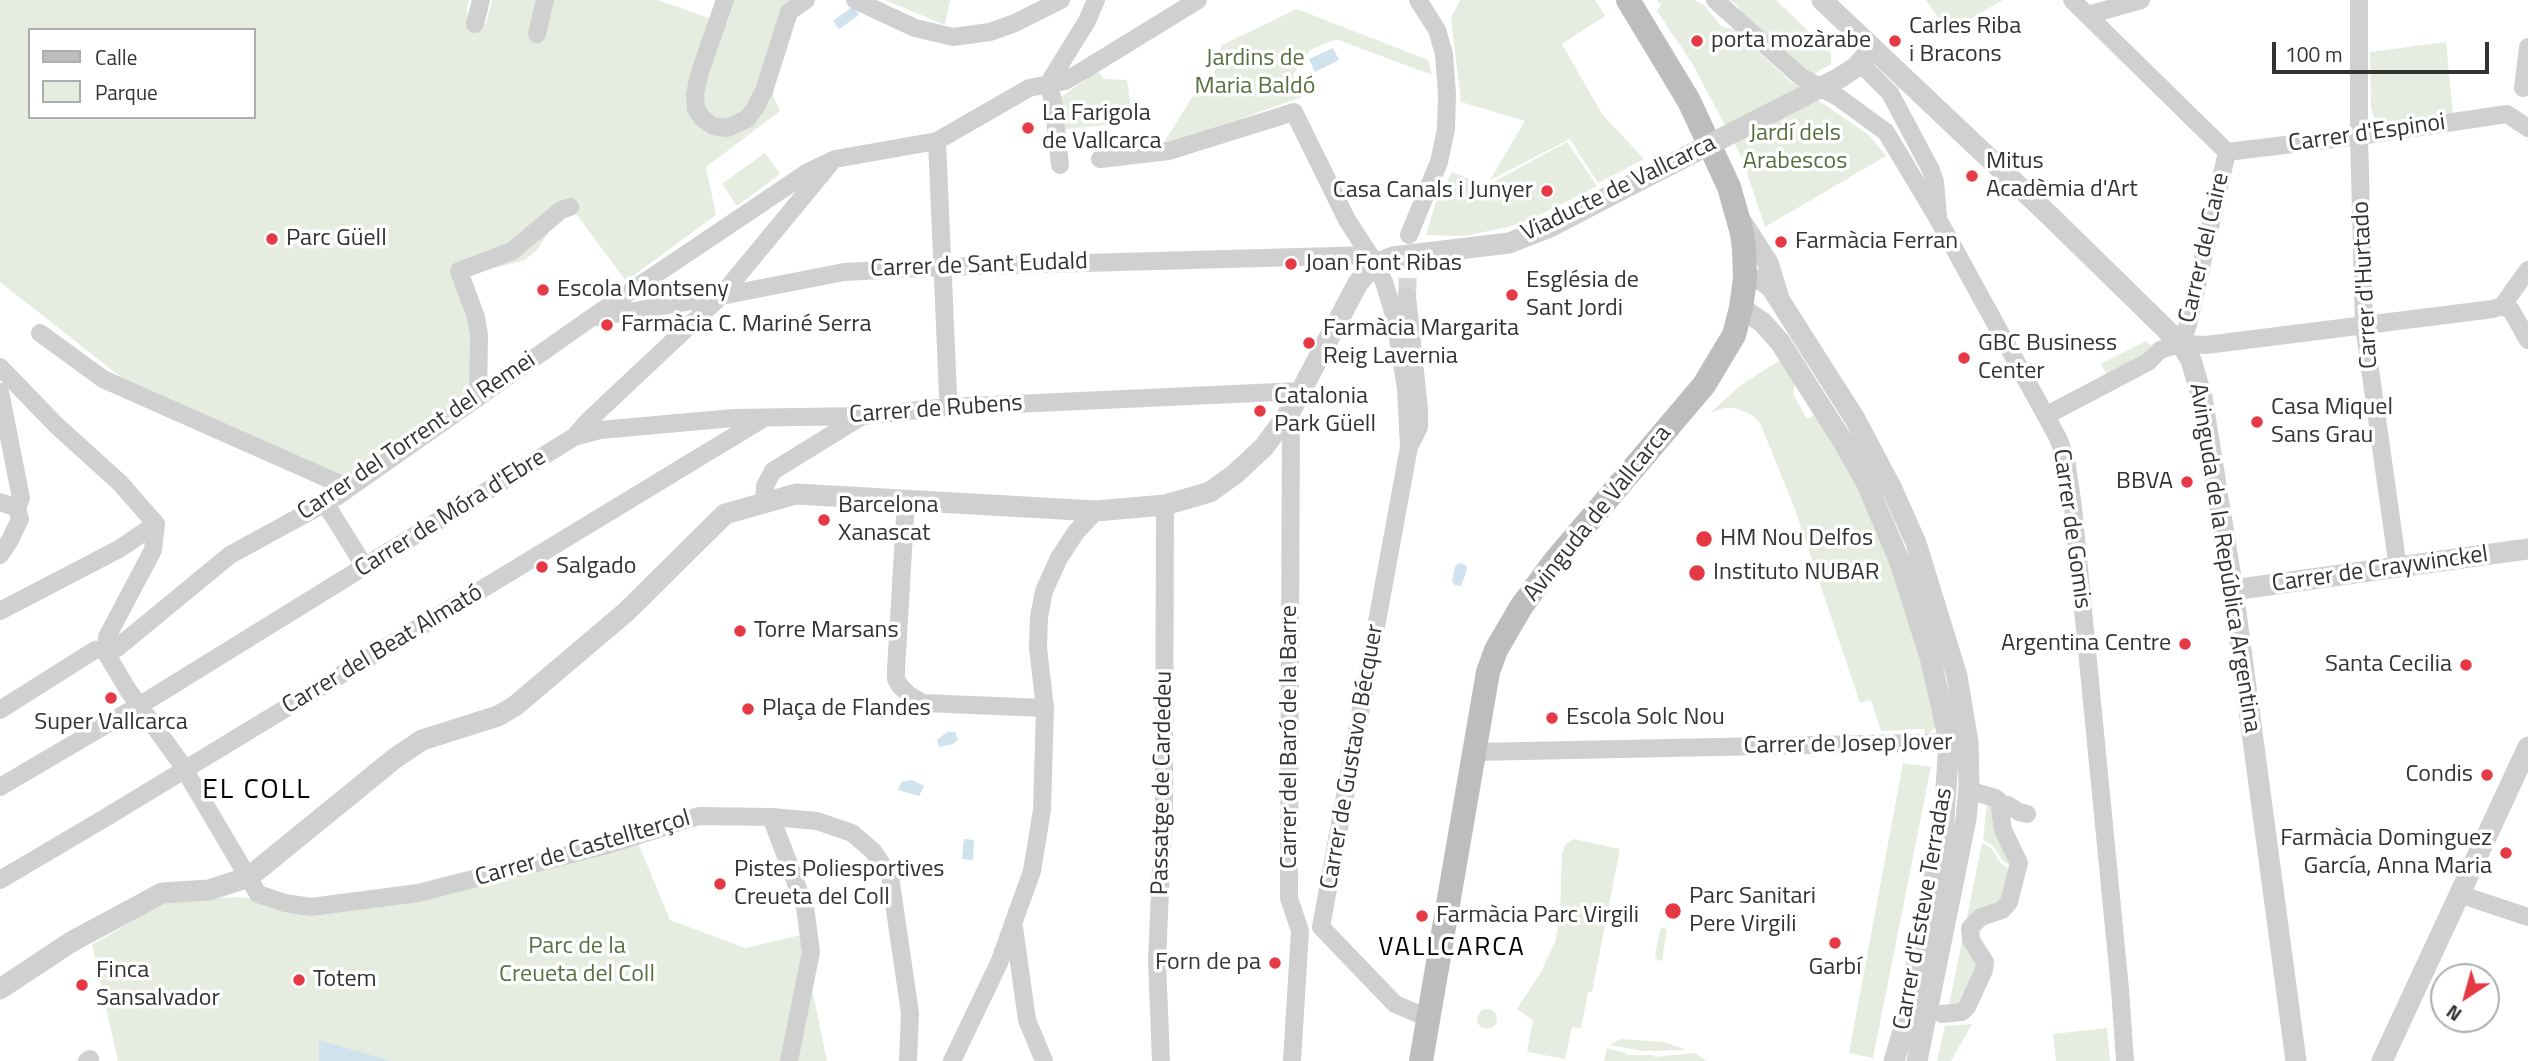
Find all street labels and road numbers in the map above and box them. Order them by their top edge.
street label: Carrer d'Espinoi [2287,109,2447,159]
street label: Viaducte de Vallcarca [1517,129,1721,249]
street label: Carrer del Caire [2174,170,2236,326]
street label: Carrer d'Hurtado [2347,200,2385,370]
street label: Carrer de Sant Eudald [870,248,1088,284]
street label: Carrer del Torrent del Remei [293,347,541,527]
street label: Avinguda de la República Argentina [2182,381,2266,735]
street label: Carrer de Rubens [848,390,1024,430]
street label: Avinguda de Vallcarca [1518,420,1678,608]
street label: Carrer de Móra d'Ebre [350,444,552,584]
street label: Carrer de Gomis [2046,447,2096,611]
street label: Carrer de Craywinckel [2270,541,2490,599]
street label: Carrer del Beat Almató [278,579,488,721]
street label: Carrer del Baró de la Barre [1276,605,1304,869]
street label: Carrer de Gustavo Bécquer [1315,622,1391,892]
street label: Passatge de Cardedeu [1147,671,1179,895]
street label: Carrer de Josep Jover [1743,729,1953,761]
street label: Carrer d'Esteve Terradas [1889,786,1959,1032]
street label: Carrer de Castellterçol [472,805,694,893]

